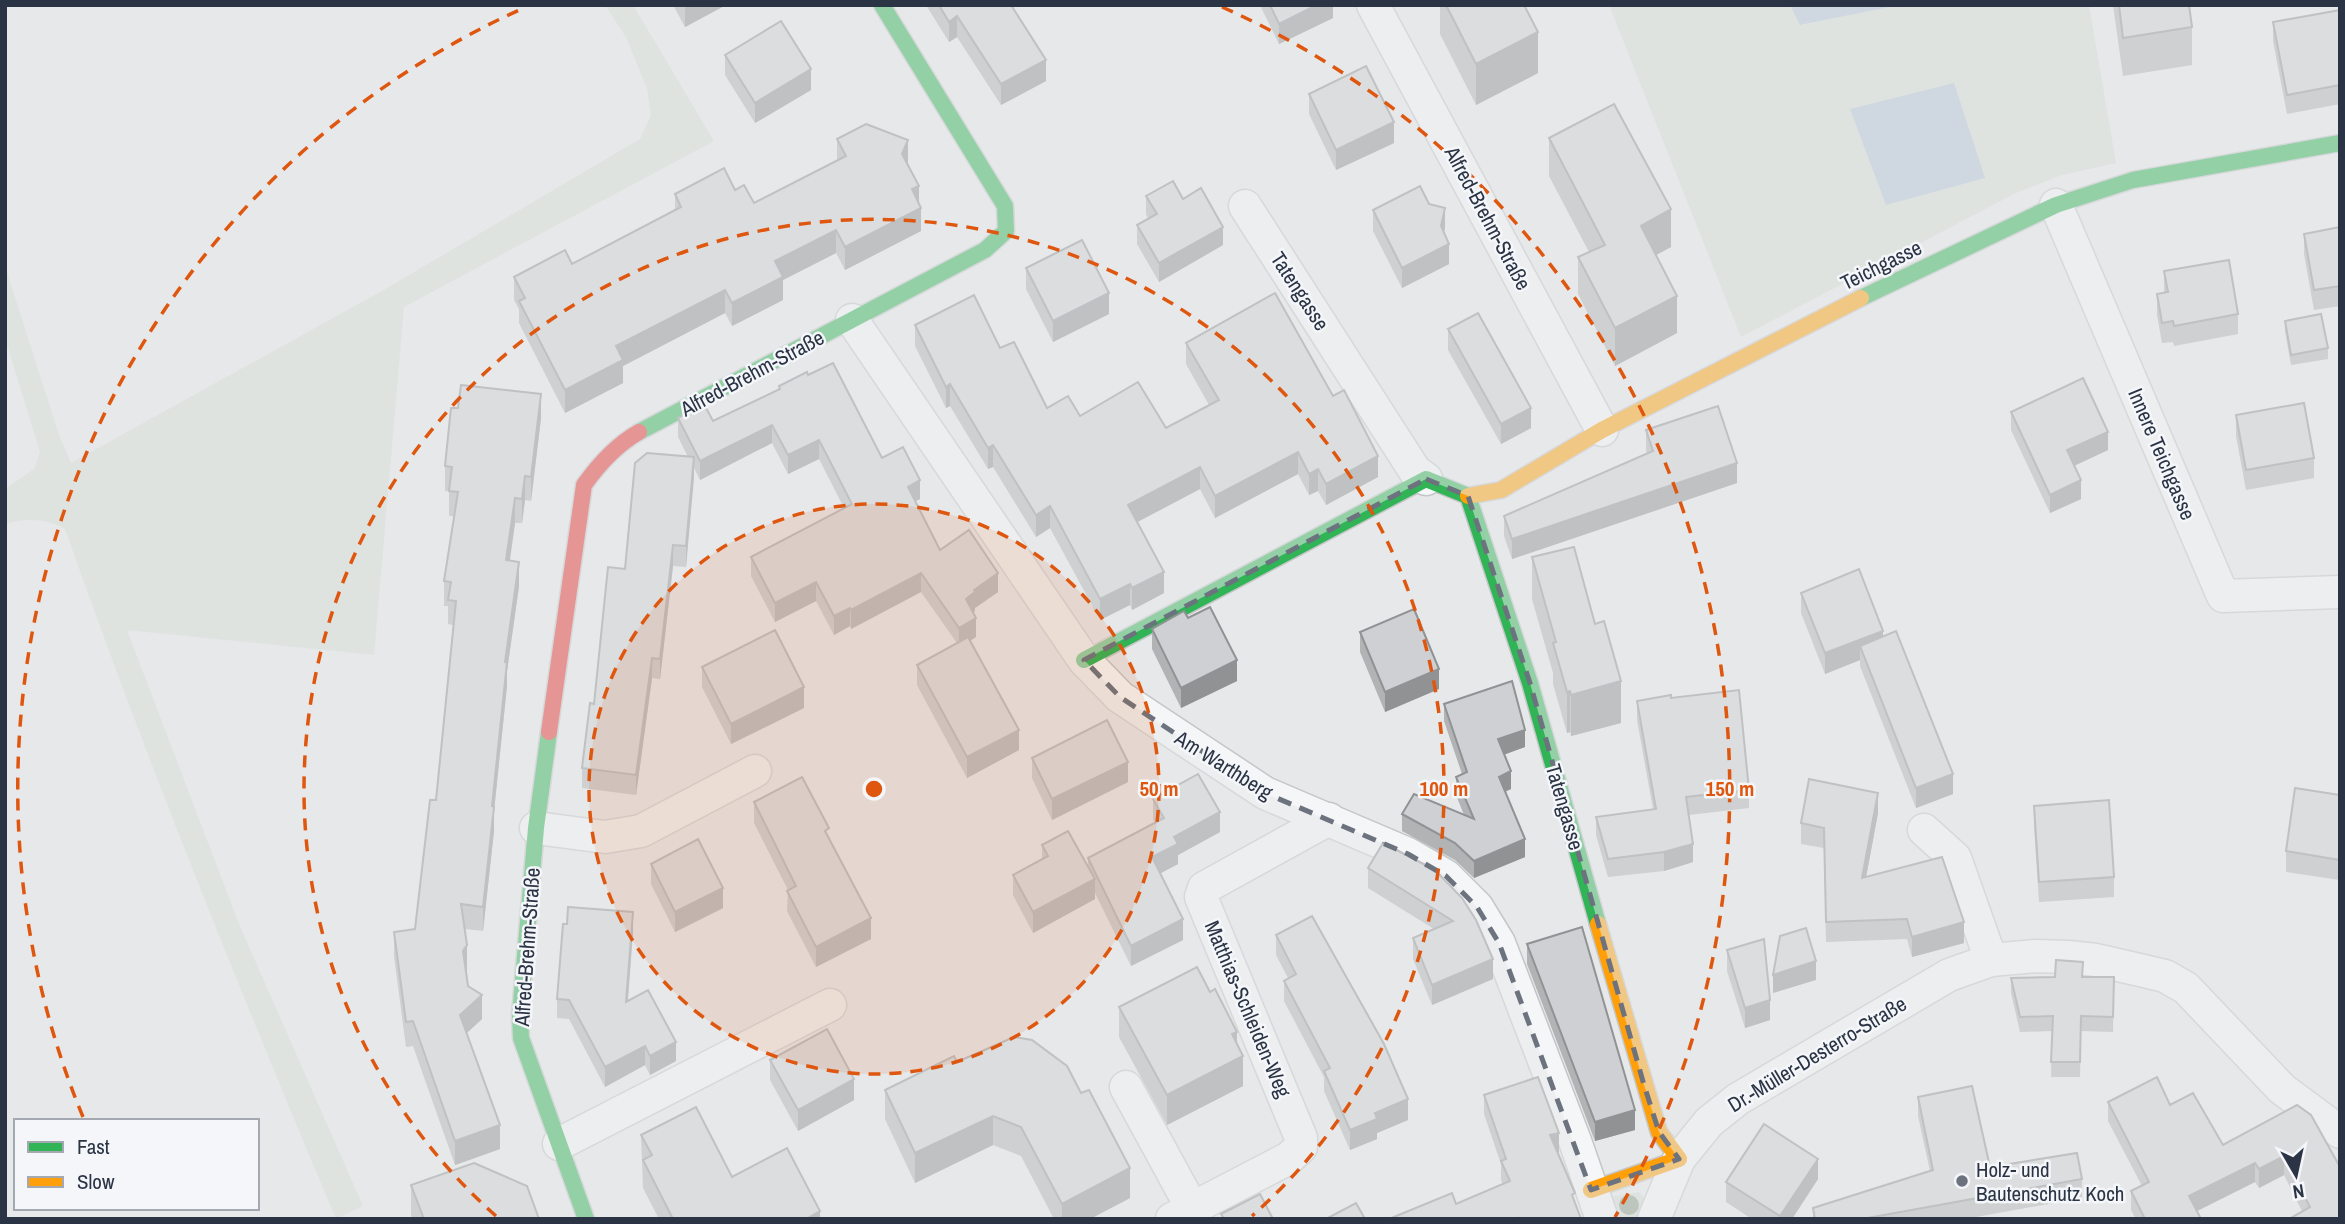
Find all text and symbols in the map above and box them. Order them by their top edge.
street label: Alfred-Brehm-Straße [1437,140,1538,295]
street label: Teichgasse [1835,233,1927,297]
street label: Tatengasse [1264,246,1336,336]
street label: Alfred-Brehm-Straße [674,323,829,424]
street label: Innere Teichgasse [2121,384,2203,524]
street label: Am Warthberg [1169,723,1279,807]
street label: Tatengasse [1539,761,1591,853]
text: 50 m [1139,774,1179,803]
text: 100 m [1420,774,1468,803]
text: 150 m [1706,774,1754,803]
centre of rings [862,777,886,801]
street label: Alfred-Brehm-Straße [507,867,547,1028]
street label: Matthias-Schleiden-Weg [1198,916,1298,1102]
street label: Dr.-Müller-Desterro-Straße [1722,989,1912,1119]
legend [14,1119,259,1210]
text: Fast [77,1132,110,1161]
north arrow [2261,1140,2331,1210]
place label: Holz- und Bautenschutz Koch [1976,1155,2124,1208]
text: Slow [77,1167,115,1196]
marker: Holz- und Bautenschutz Koch [1954,1173,1970,1189]
text: N [2291,1178,2306,1206]

